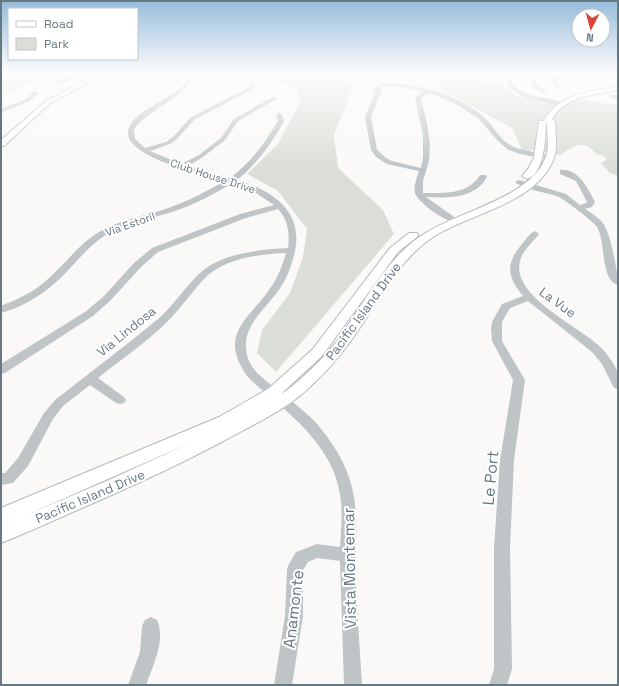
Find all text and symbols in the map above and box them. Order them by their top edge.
legend [8,8,138,60]
north arrow [571,8,611,48]
text: Road [44,16,73,32]
text: N [586,31,594,45]
text: Park [44,36,69,52]
street label: Club House Drive [169,156,257,196]
street label: Via Estoril [103,209,157,239]
street label: Pacific Island Drive [322,259,405,364]
street label: La Vue [536,283,579,321]
street label: Via Lindosa [93,302,160,360]
street label: Le Port [478,450,503,506]
street label: Pacific Island Drive [33,466,147,527]
street label: Vista Montemar [338,507,361,629]
street label: Anamonte [278,569,309,649]

